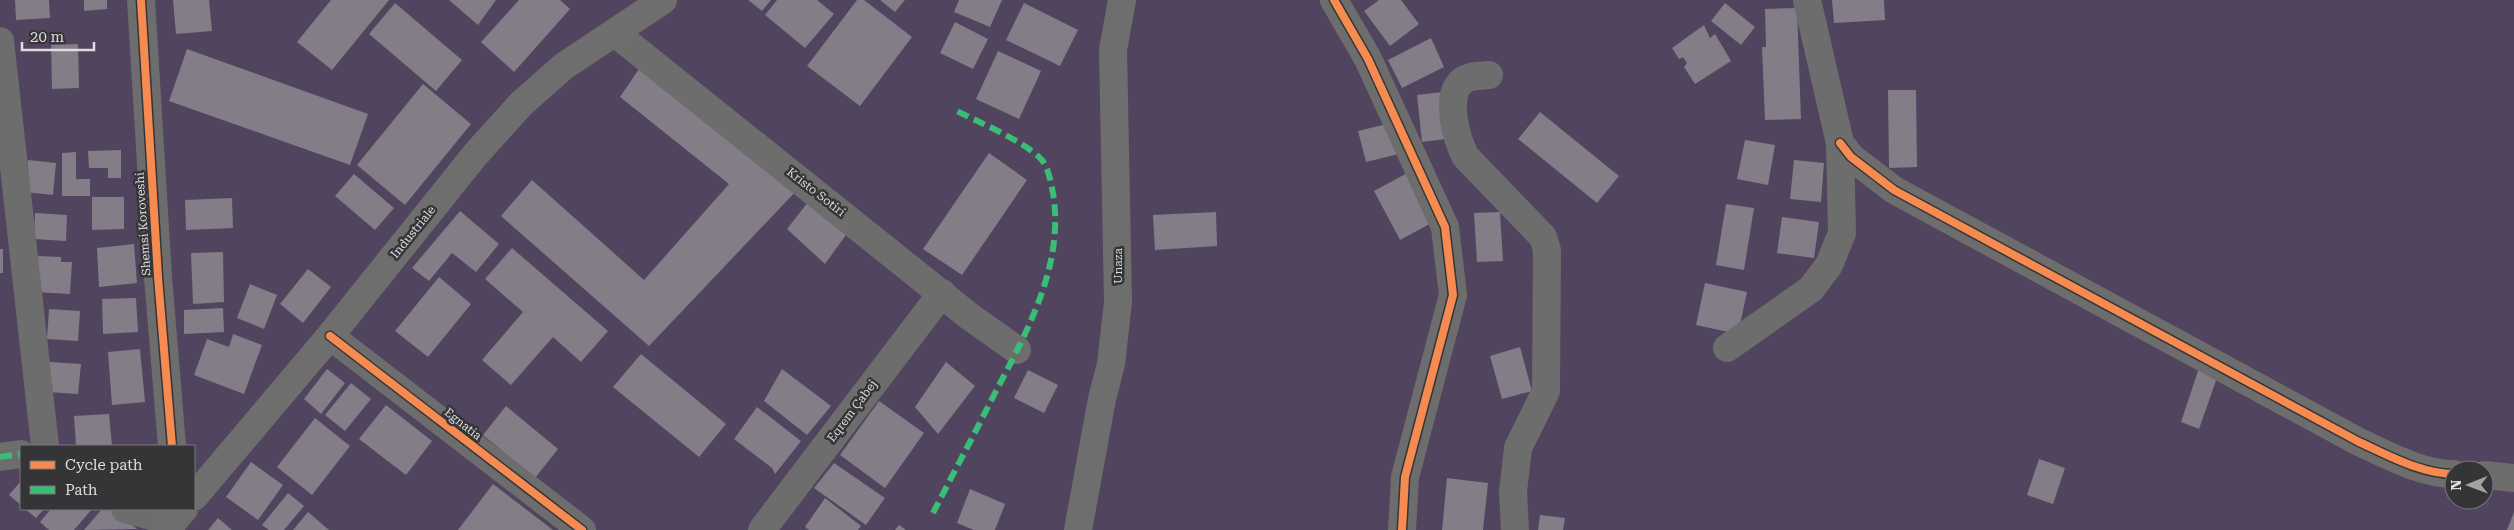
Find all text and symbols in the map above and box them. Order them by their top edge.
scale bar [22,20,95,52]
text: 20 m [30,28,65,46]
street label: Kristo Sotiri [784,165,848,219]
street label: Shemsi Koroveshi [132,172,154,276]
street label: Industriale [388,203,439,261]
street label: Unaza [1111,248,1125,284]
street label: Eqrem Çabej [824,377,880,445]
street label: Egnatia [442,405,485,443]
legend [20,445,195,510]
text: Cycle path [65,456,143,474]
north arrow [2444,460,2494,510]
text: N [2448,479,2464,491]
text: Path [65,481,98,499]

